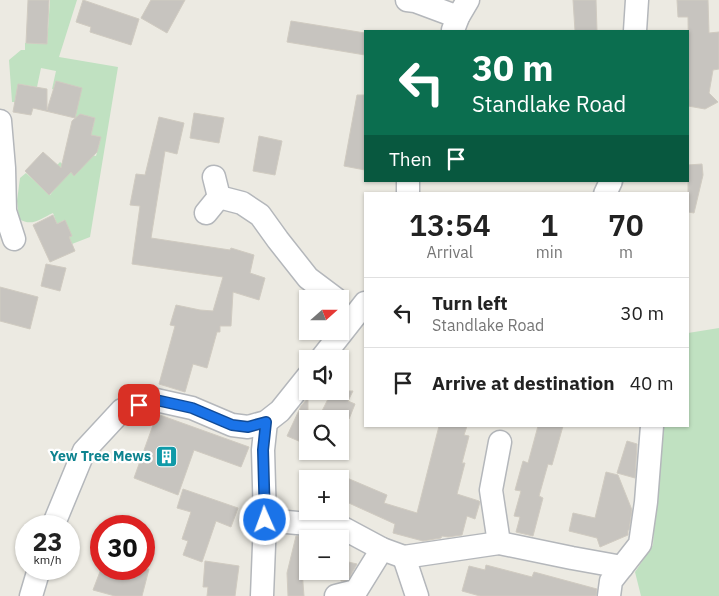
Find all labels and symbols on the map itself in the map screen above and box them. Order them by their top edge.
north arrow [299,290,349,340]
pin [118,384,160,426]
building icon: Yew Tree Mews [155,444,179,468]
place label: Yew Tree Mews [50,447,151,465]
position arrow [238,493,290,545]
speed limit sign: 30 [90,515,155,580]

